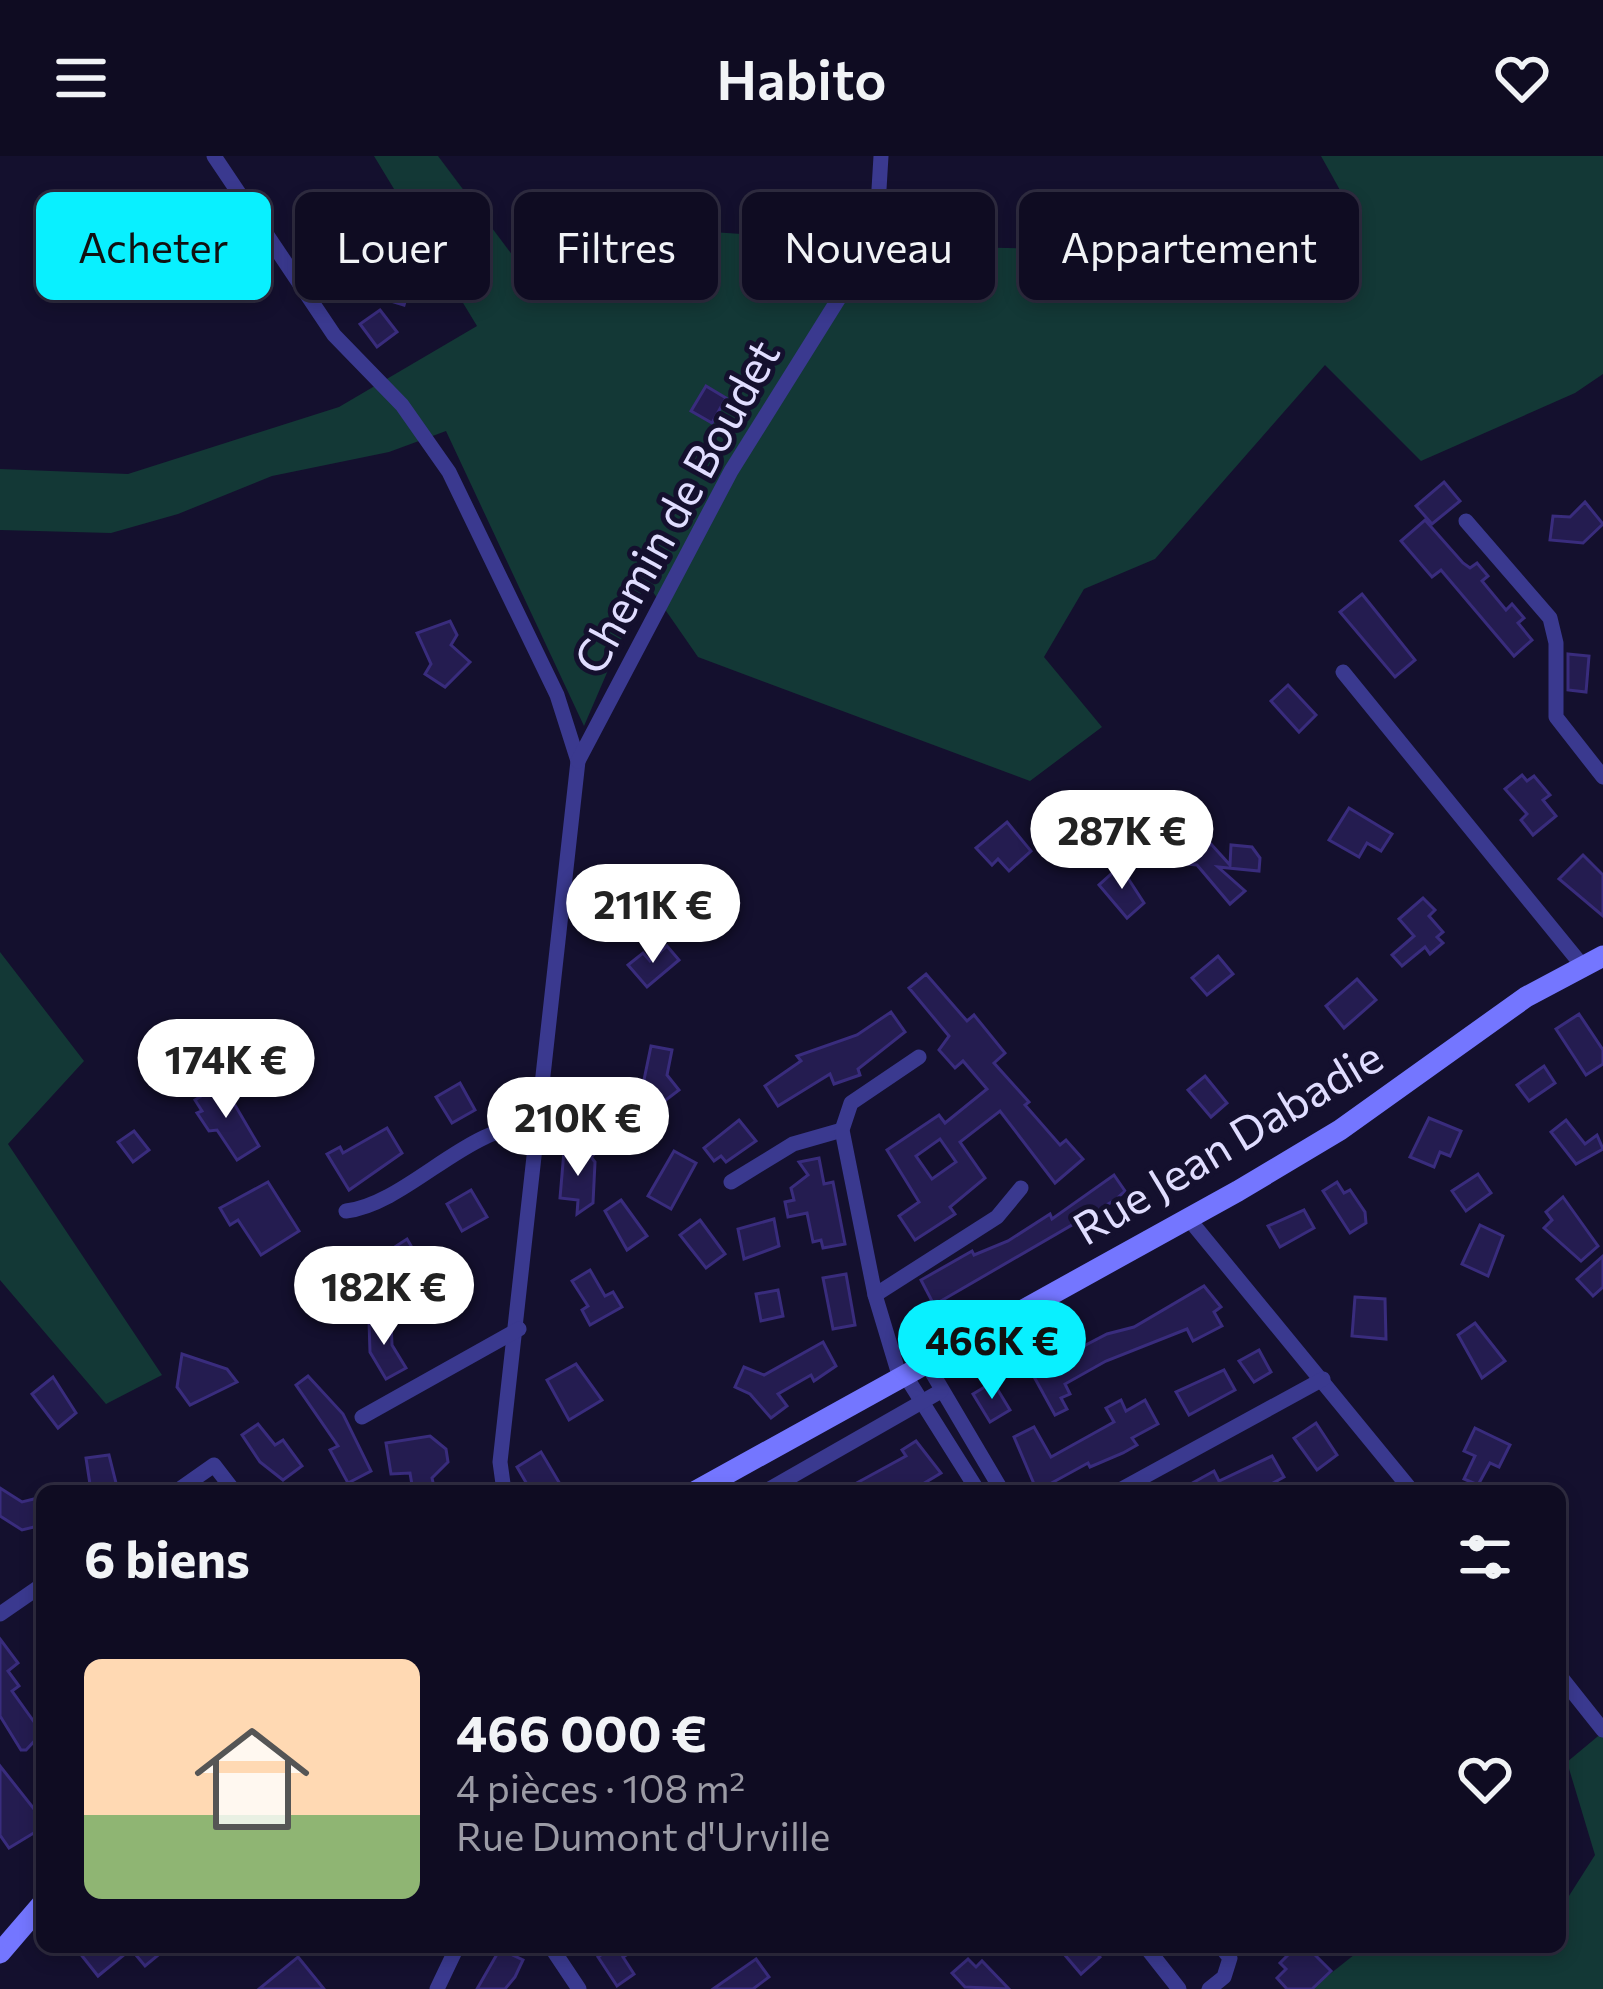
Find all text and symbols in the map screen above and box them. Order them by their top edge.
icon: menu [48,45,114,111]
text: Habito [716,45,887,111]
icon: heart [1489,45,1555,111]
chip: Acheter [36,192,271,300]
chip: Louer [295,192,490,300]
chip: Filtres [514,192,718,300]
chip: Nouveau [742,192,995,300]
chip: Appartement [1019,192,1359,300]
street label: Chemin de Boudet [560,329,789,682]
pin: 287K € [1024,790,1220,892]
text: 287K € [1057,805,1187,853]
pin: 211K € [555,864,751,966]
text: 211K € [593,879,713,927]
pin: 174K € [128,1019,324,1121]
street label: Rue Jean Dabadie [1062,1027,1391,1255]
text: 174K € [165,1034,287,1082]
pin: 210K € [480,1077,676,1179]
text: 210K € [514,1092,642,1140]
pin: 182K € [286,1246,482,1348]
text: 182K € [321,1261,447,1309]
pin: 466K € [894,1300,1090,1402]
text: 466K € [925,1315,1059,1363]
icon: filters [1452,1524,1518,1590]
text: 6 biens [84,1526,250,1589]
text: 466 000 € [456,1700,707,1763]
icon: home [180,1707,324,1851]
icon: heart [1452,1746,1518,1812]
text: 4 pièces · 108 m² [456,1763,745,1811]
text: Rue Dumont d'Urville [456,1811,830,1859]

